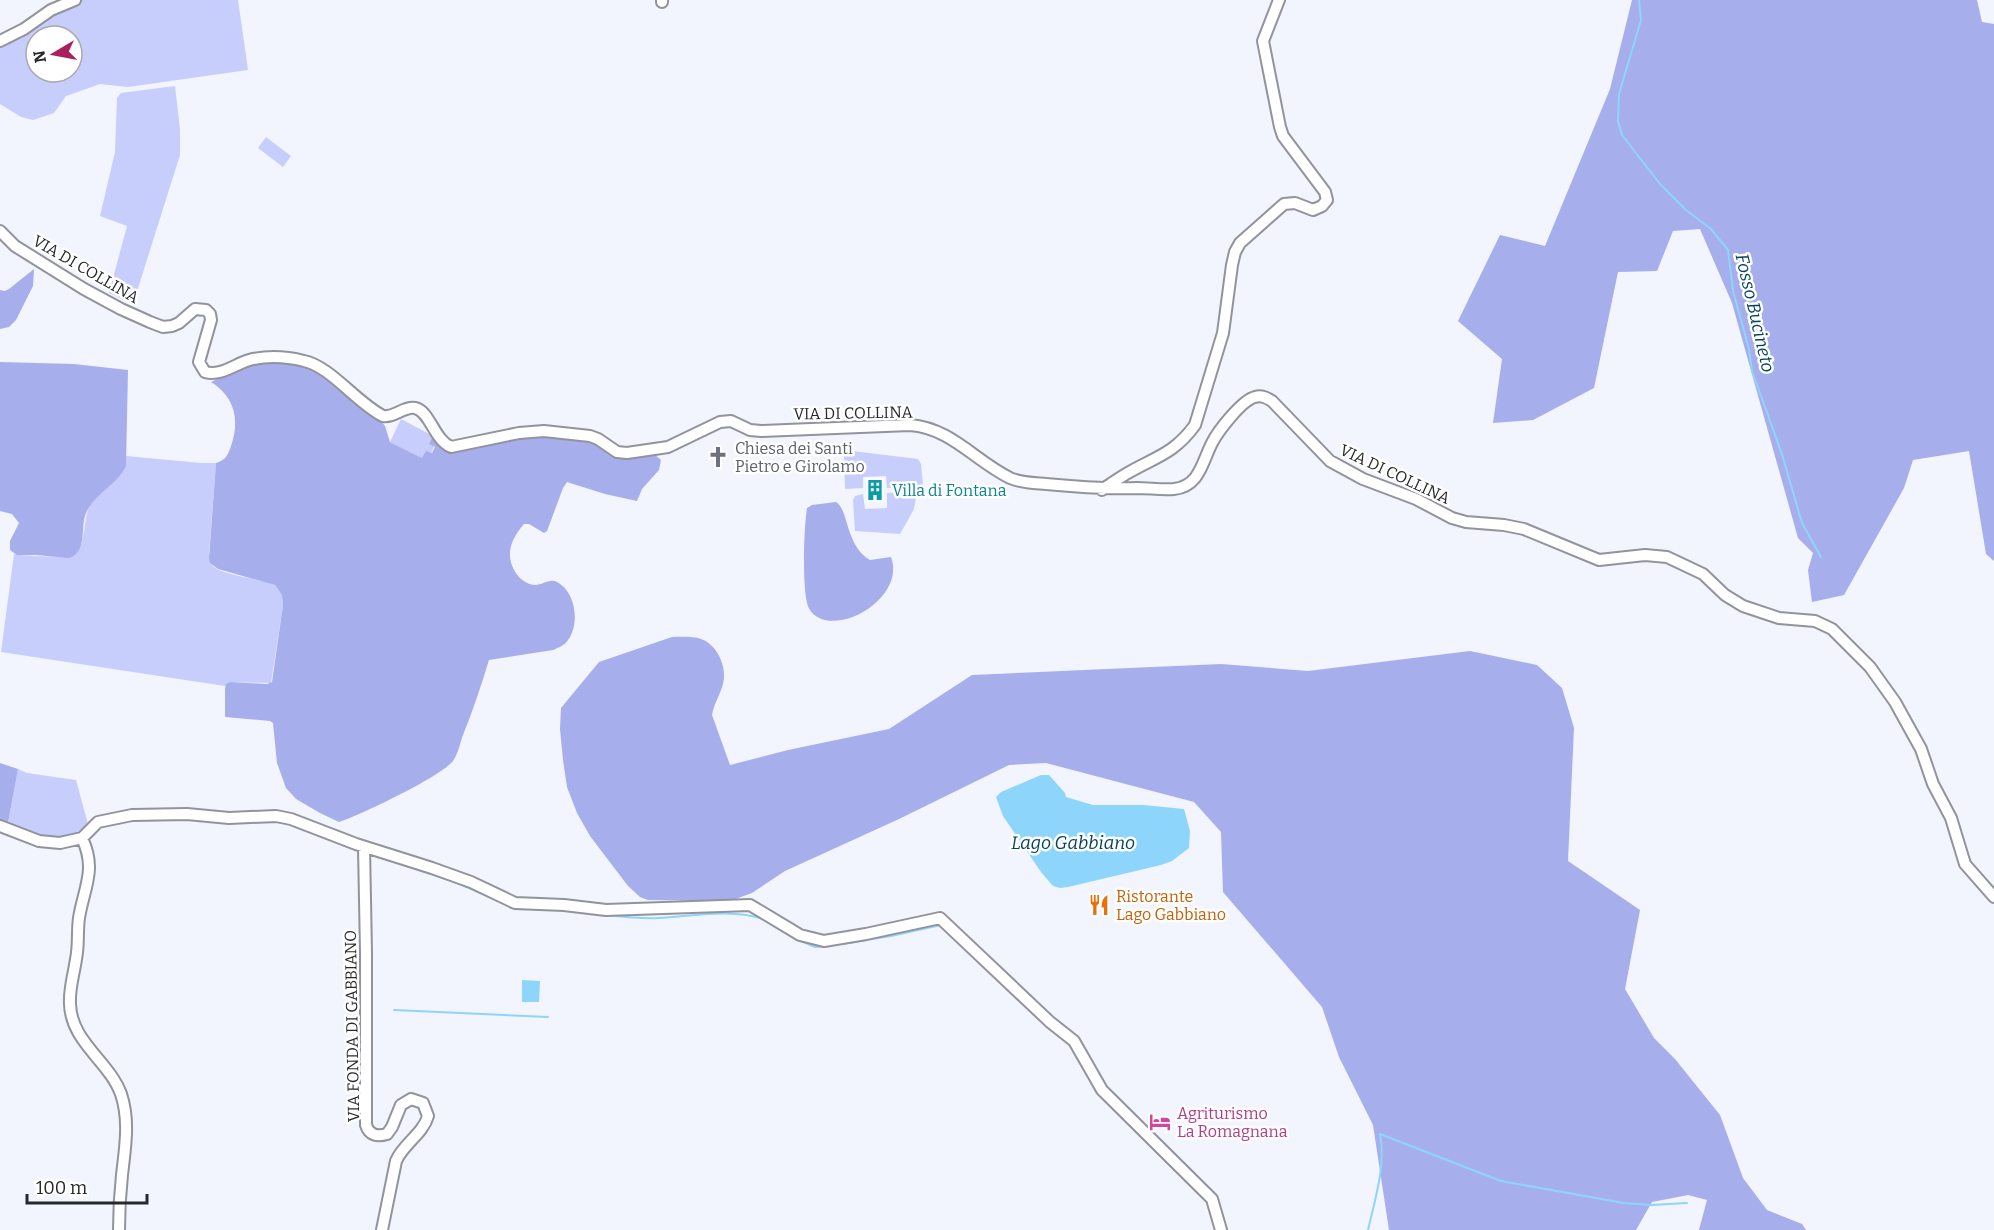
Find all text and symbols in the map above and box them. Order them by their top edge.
north arrow [24,24,84,84]
text: N [29,49,50,64]
street label: VIA DI COLLINA [30,231,143,307]
water label: Fosso Bucineto [1731,252,1779,374]
street label: VIA DI COLLINA [793,402,914,424]
place label: Chiesa dei Santi Pietro e Girolamo [735,439,865,476]
street label: VIA DI COLLINA [1337,440,1454,508]
church icon: Chiesa dei Santi Pietro e Girolamo [706,445,730,469]
building icon: Villa di Fontana [863,478,887,502]
place label: Villa di Fontana [892,481,1007,500]
water label: Lago Gabbiano [1011,832,1135,854]
place label: Ristorante Lago Gabbiano [1116,887,1226,924]
restaurant icon: Ristorante Lago Gabbiano [1087,893,1111,917]
street label: VIA FONDA DI GABBIANO [341,930,363,1122]
place label: Agriturismo La Romagnana [1177,1104,1288,1141]
hotel icon: Agriturismo La Romagnana [1148,1110,1172,1134]
scale bar [27,1167,147,1205]
text: 100 m [36,1177,87,1199]

